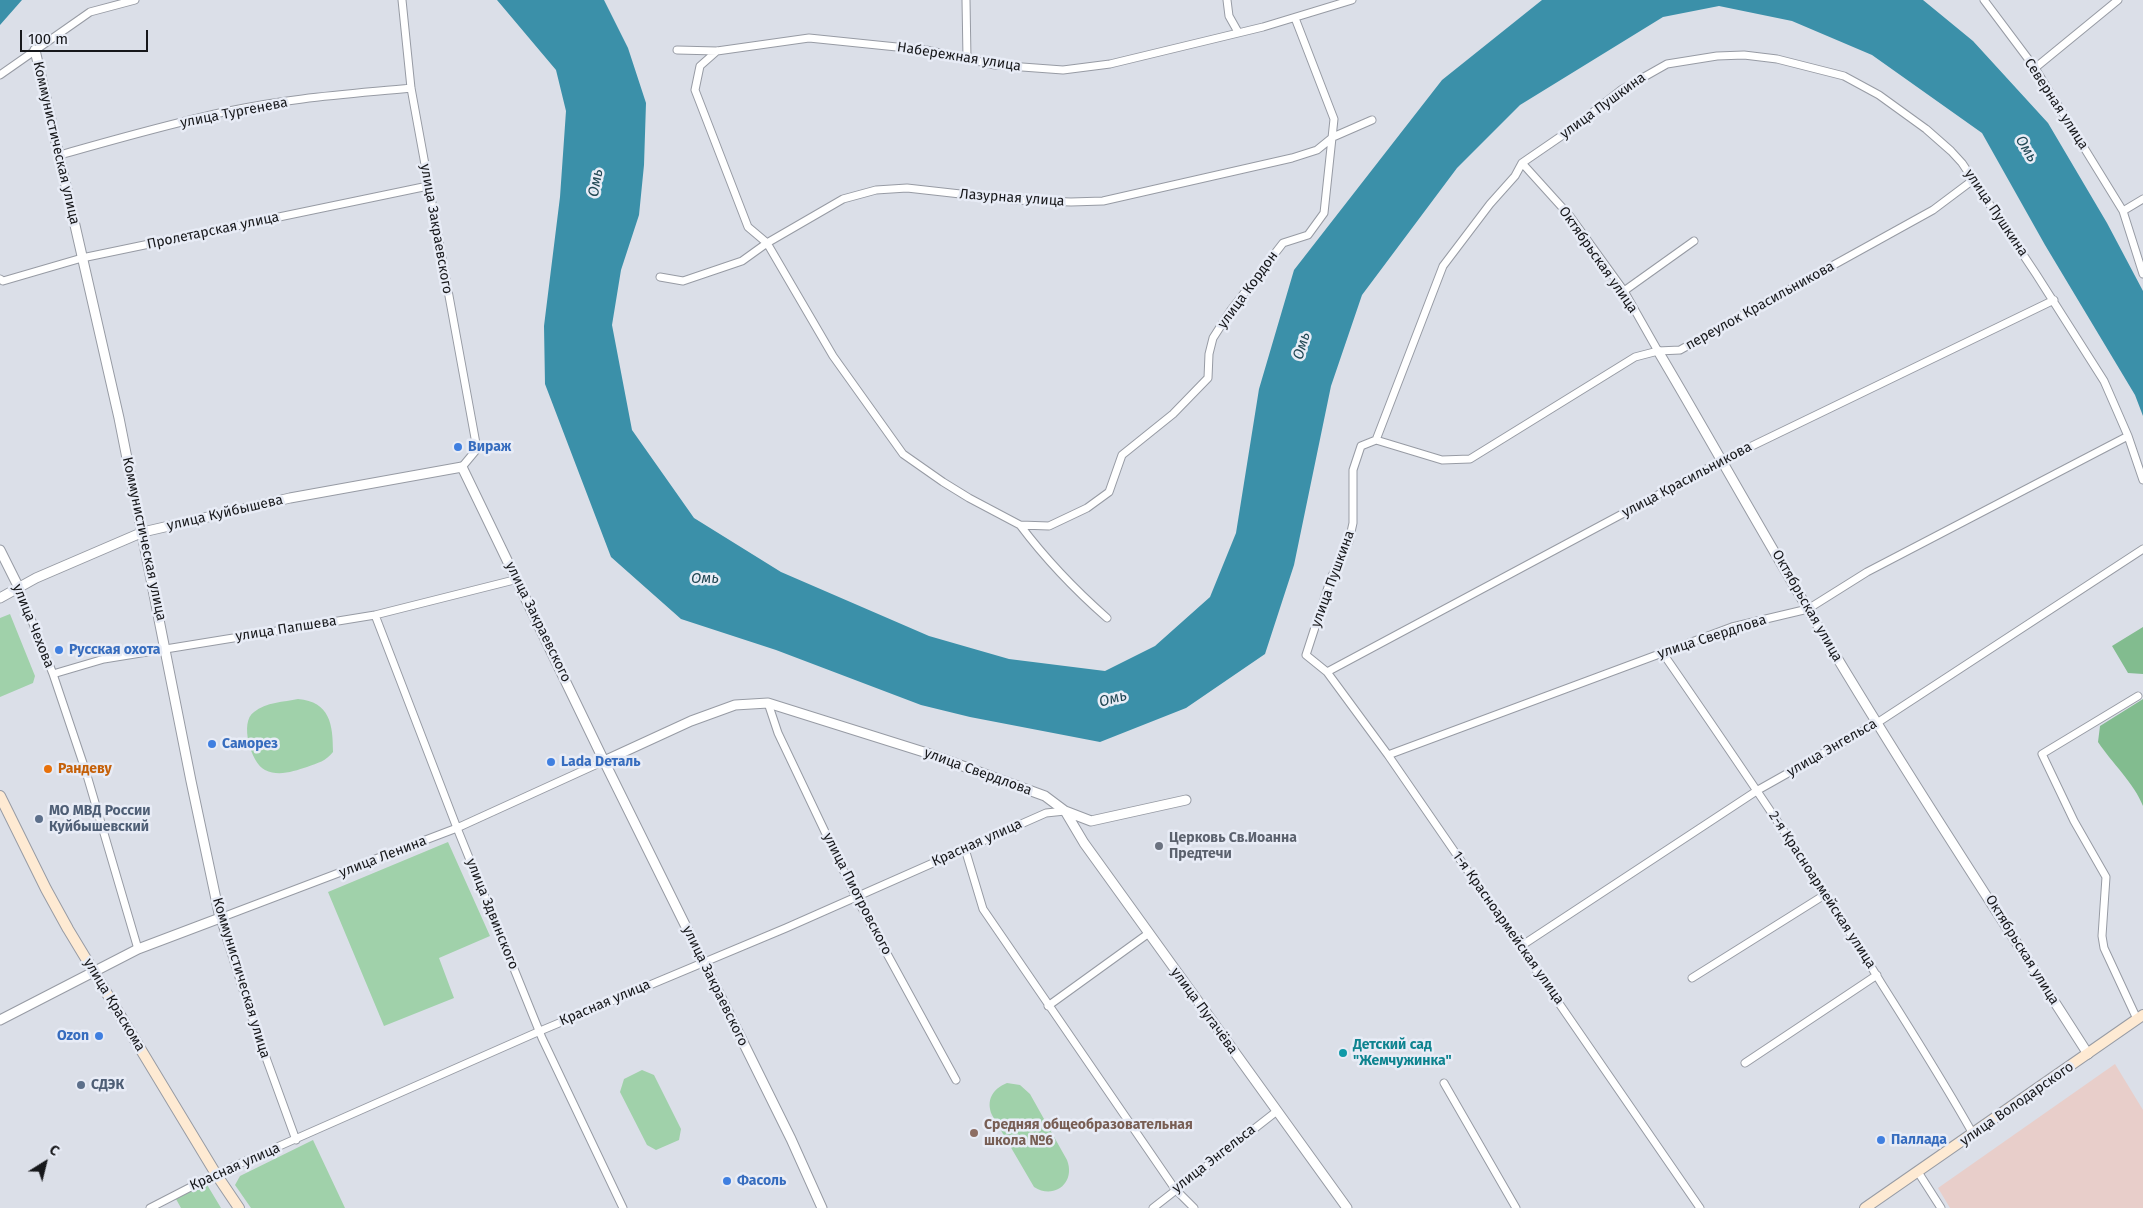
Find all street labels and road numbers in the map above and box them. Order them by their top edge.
street label: Набережная улица [896,39,1022,75]
street label: Северная улица [2020,55,2092,153]
street label: Коммунистическая улица [29,60,83,226]
street label: улица Пушкина [1557,69,1649,143]
street label: улица Тургенева [179,94,289,132]
street label: улица Закраевского [416,163,456,295]
street label: улица Пушкина [1961,166,2031,260]
street label: Лазурная улица [959,186,1065,210]
street label: Октябрьская улица [1555,204,1641,316]
street label: Пролетарская улица [145,209,281,253]
street label: улица Кордон [1214,248,1282,332]
street label: переулок Красильникова [1683,258,1837,354]
street label: улица Красильникова [1619,439,1755,521]
street label: Коммунистическая улица [118,456,170,622]
street label: улица Куйбышева [165,491,285,535]
street label: улица Пушкина [1308,528,1358,630]
street label: Октябрьская улица [1768,547,1846,665]
street label: улица Закраевского [502,559,574,685]
street label: улица Чехова [9,582,57,670]
street label: улица Свердлова [1655,611,1769,663]
street label: улица Папшева [234,613,338,645]
street label: улица Энгельса [1784,715,1880,781]
street label: улица Свердлова [922,745,1034,799]
street label: 2-я Красноармейская улица [1765,808,1879,972]
street label: Красная улица [929,816,1025,870]
street label: улица Пиотровского [819,830,895,958]
street label: улица Ленина [337,833,429,881]
street label: 1-я Красноармейская улица [1449,848,1567,1008]
street label: улица Здвинского [462,856,522,972]
street label: Октябрьская улица [1981,892,2063,1008]
street label: Коммунистическая улица [209,896,273,1060]
street label: улица Закраевского [679,923,751,1049]
street label: улица Краскома [80,955,148,1055]
street label: улица Пугачёва [1167,964,1241,1058]
street label: Красная улица [557,976,653,1030]
street label: улица Володарского [1957,1058,2077,1150]
street label: улица Энгельса [1169,1121,1259,1197]
street label: Красная улица [187,1140,283,1194]

